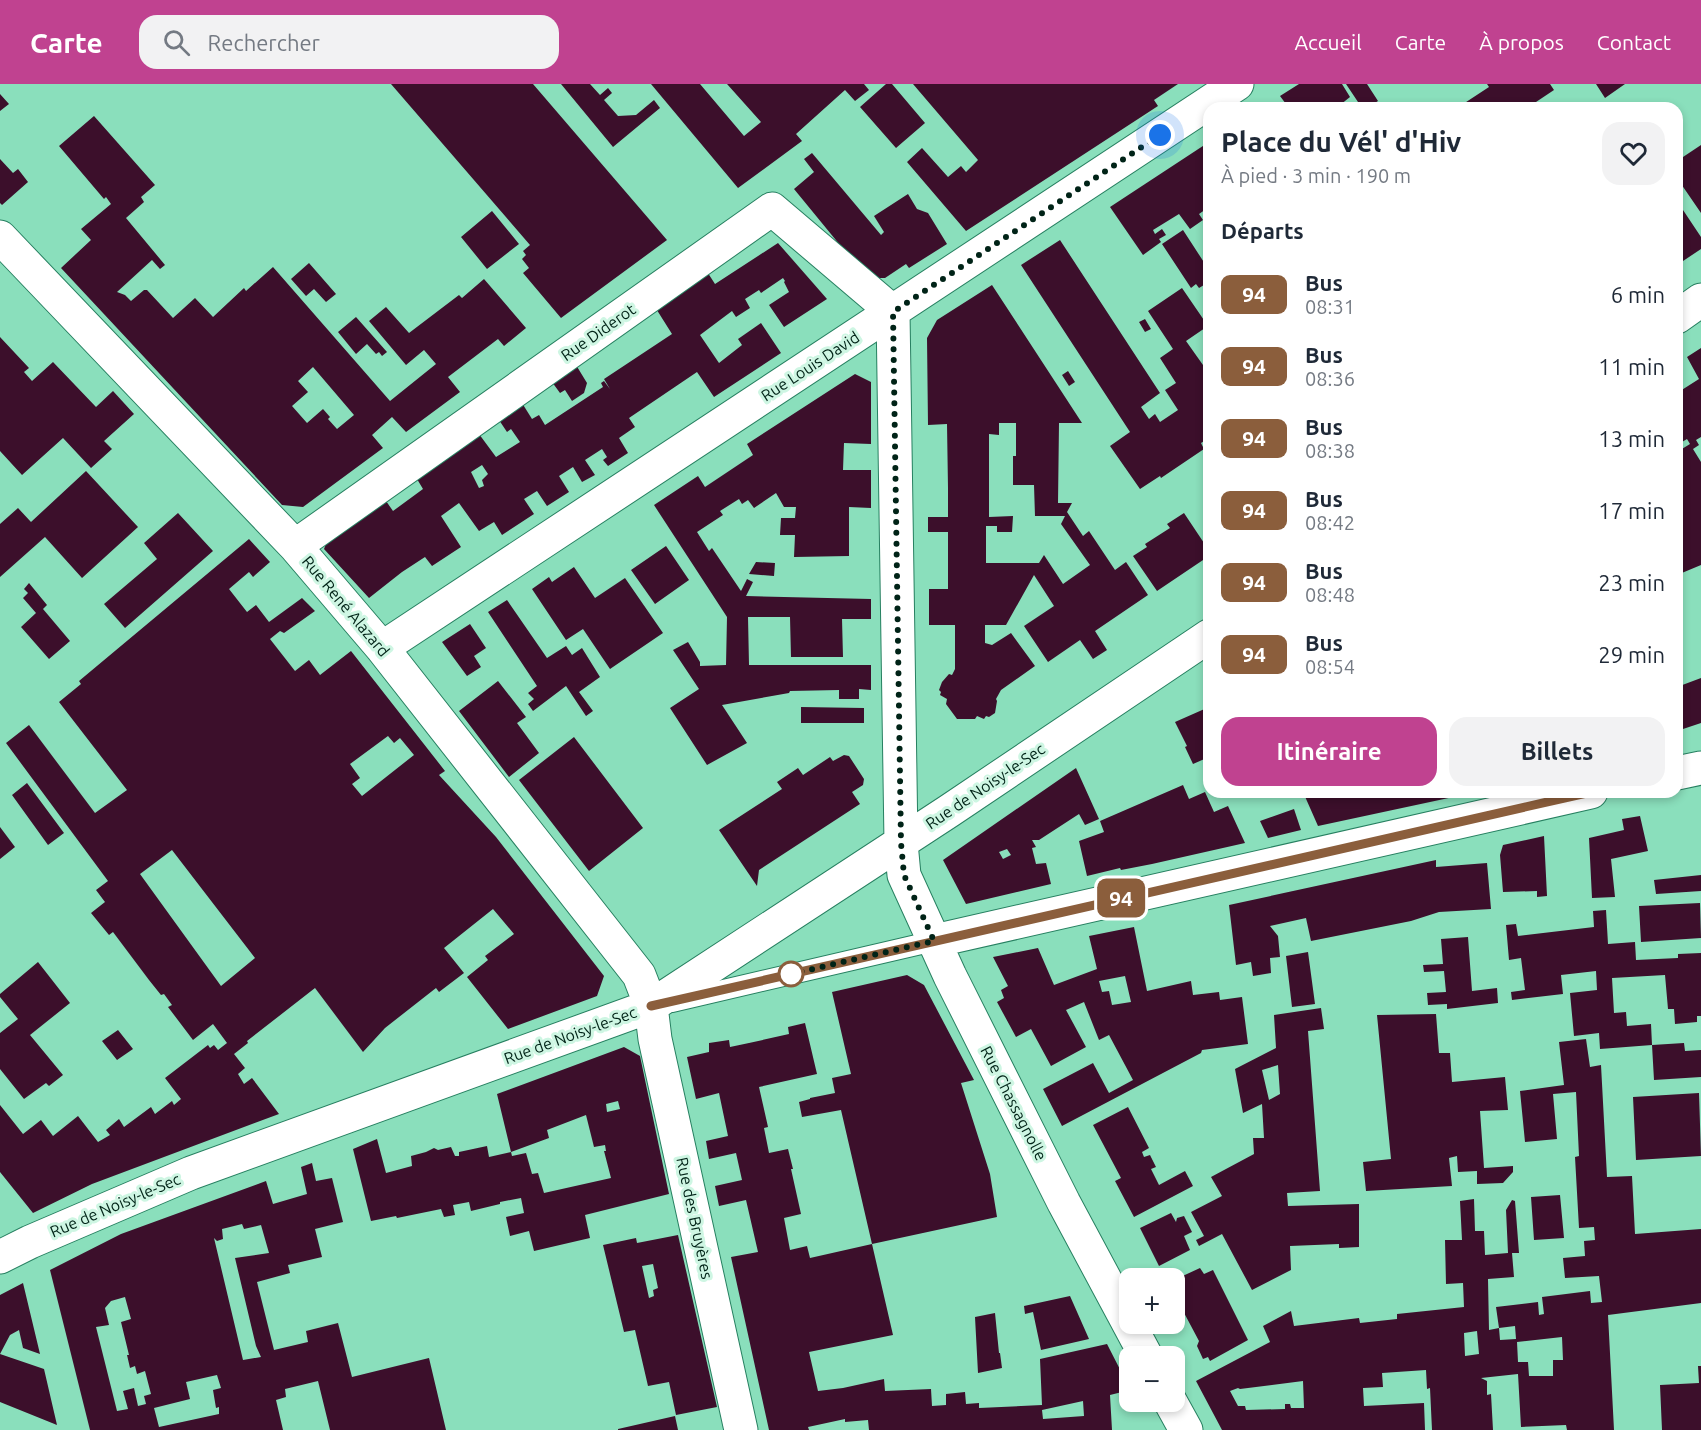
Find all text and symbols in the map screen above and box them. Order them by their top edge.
search box [139,15,559,69]
icon: search [160,26,193,59]
text: Carte [30,27,103,58]
text: Rechercher [208,30,320,55]
text: Accueil [1294,30,1362,54]
text: Carte [1395,30,1446,54]
text: À propos [1479,30,1564,54]
text: Contact [1597,30,1671,54]
your location [1145,120,1175,150]
button: heart [1602,122,1665,185]
text: Place du Vél' d'Hiv [1221,126,1461,157]
text: À pied · 3 min · 190 m [1221,164,1411,187]
text: Départs [1221,218,1304,243]
text: Bus [1305,270,1343,295]
text: 94 [1242,282,1266,306]
text: 6 min [1611,282,1665,307]
text: 08:31 [1305,295,1355,318]
street label: Rue Diderot [557,299,639,364]
street label: Rue Louis David [758,328,862,404]
text: Bus [1305,342,1343,367]
text: 94 [1242,354,1266,378]
text: 11 min [1598,354,1665,379]
text: 08:36 [1305,367,1355,390]
text: Bus [1305,414,1343,439]
text: 94 [1242,426,1266,450]
text: 13 min [1598,426,1665,451]
text: 08:38 [1305,439,1355,462]
text: Bus [1305,486,1343,511]
text: 94 [1242,498,1266,522]
text: 17 min [1598,498,1665,523]
text: 08:42 [1305,511,1355,534]
street label: Rue René Alazard [299,552,393,660]
text: Bus [1305,558,1343,583]
text: 94 [1242,570,1266,594]
text: 23 min [1598,570,1665,595]
text: 08:48 [1305,583,1355,606]
text: Bus [1305,630,1343,655]
text: 94 [1242,642,1266,666]
text: 29 min [1598,642,1665,667]
text: 08:54 [1305,655,1355,678]
button: Itinéraire [1221,717,1437,786]
button: Billets [1449,717,1665,786]
street label: Rue de Noisy-le-Sec [922,739,1048,833]
line badge: 94 [1094,878,1148,918]
text: 94 [1109,886,1133,910]
unlabelled marker [778,961,804,987]
street label: Rue de Noisy-le-Sec [501,1002,639,1067]
street label: Rue Chassagnolle [977,1043,1051,1163]
street label: Rue des Bruyères [673,1155,717,1281]
street label: Rue de Noisy-le-Sec [47,1169,183,1241]
map controls [1119,1268,1185,1412]
button: + [1119,1268,1185,1334]
button: − [1119,1346,1185,1412]

